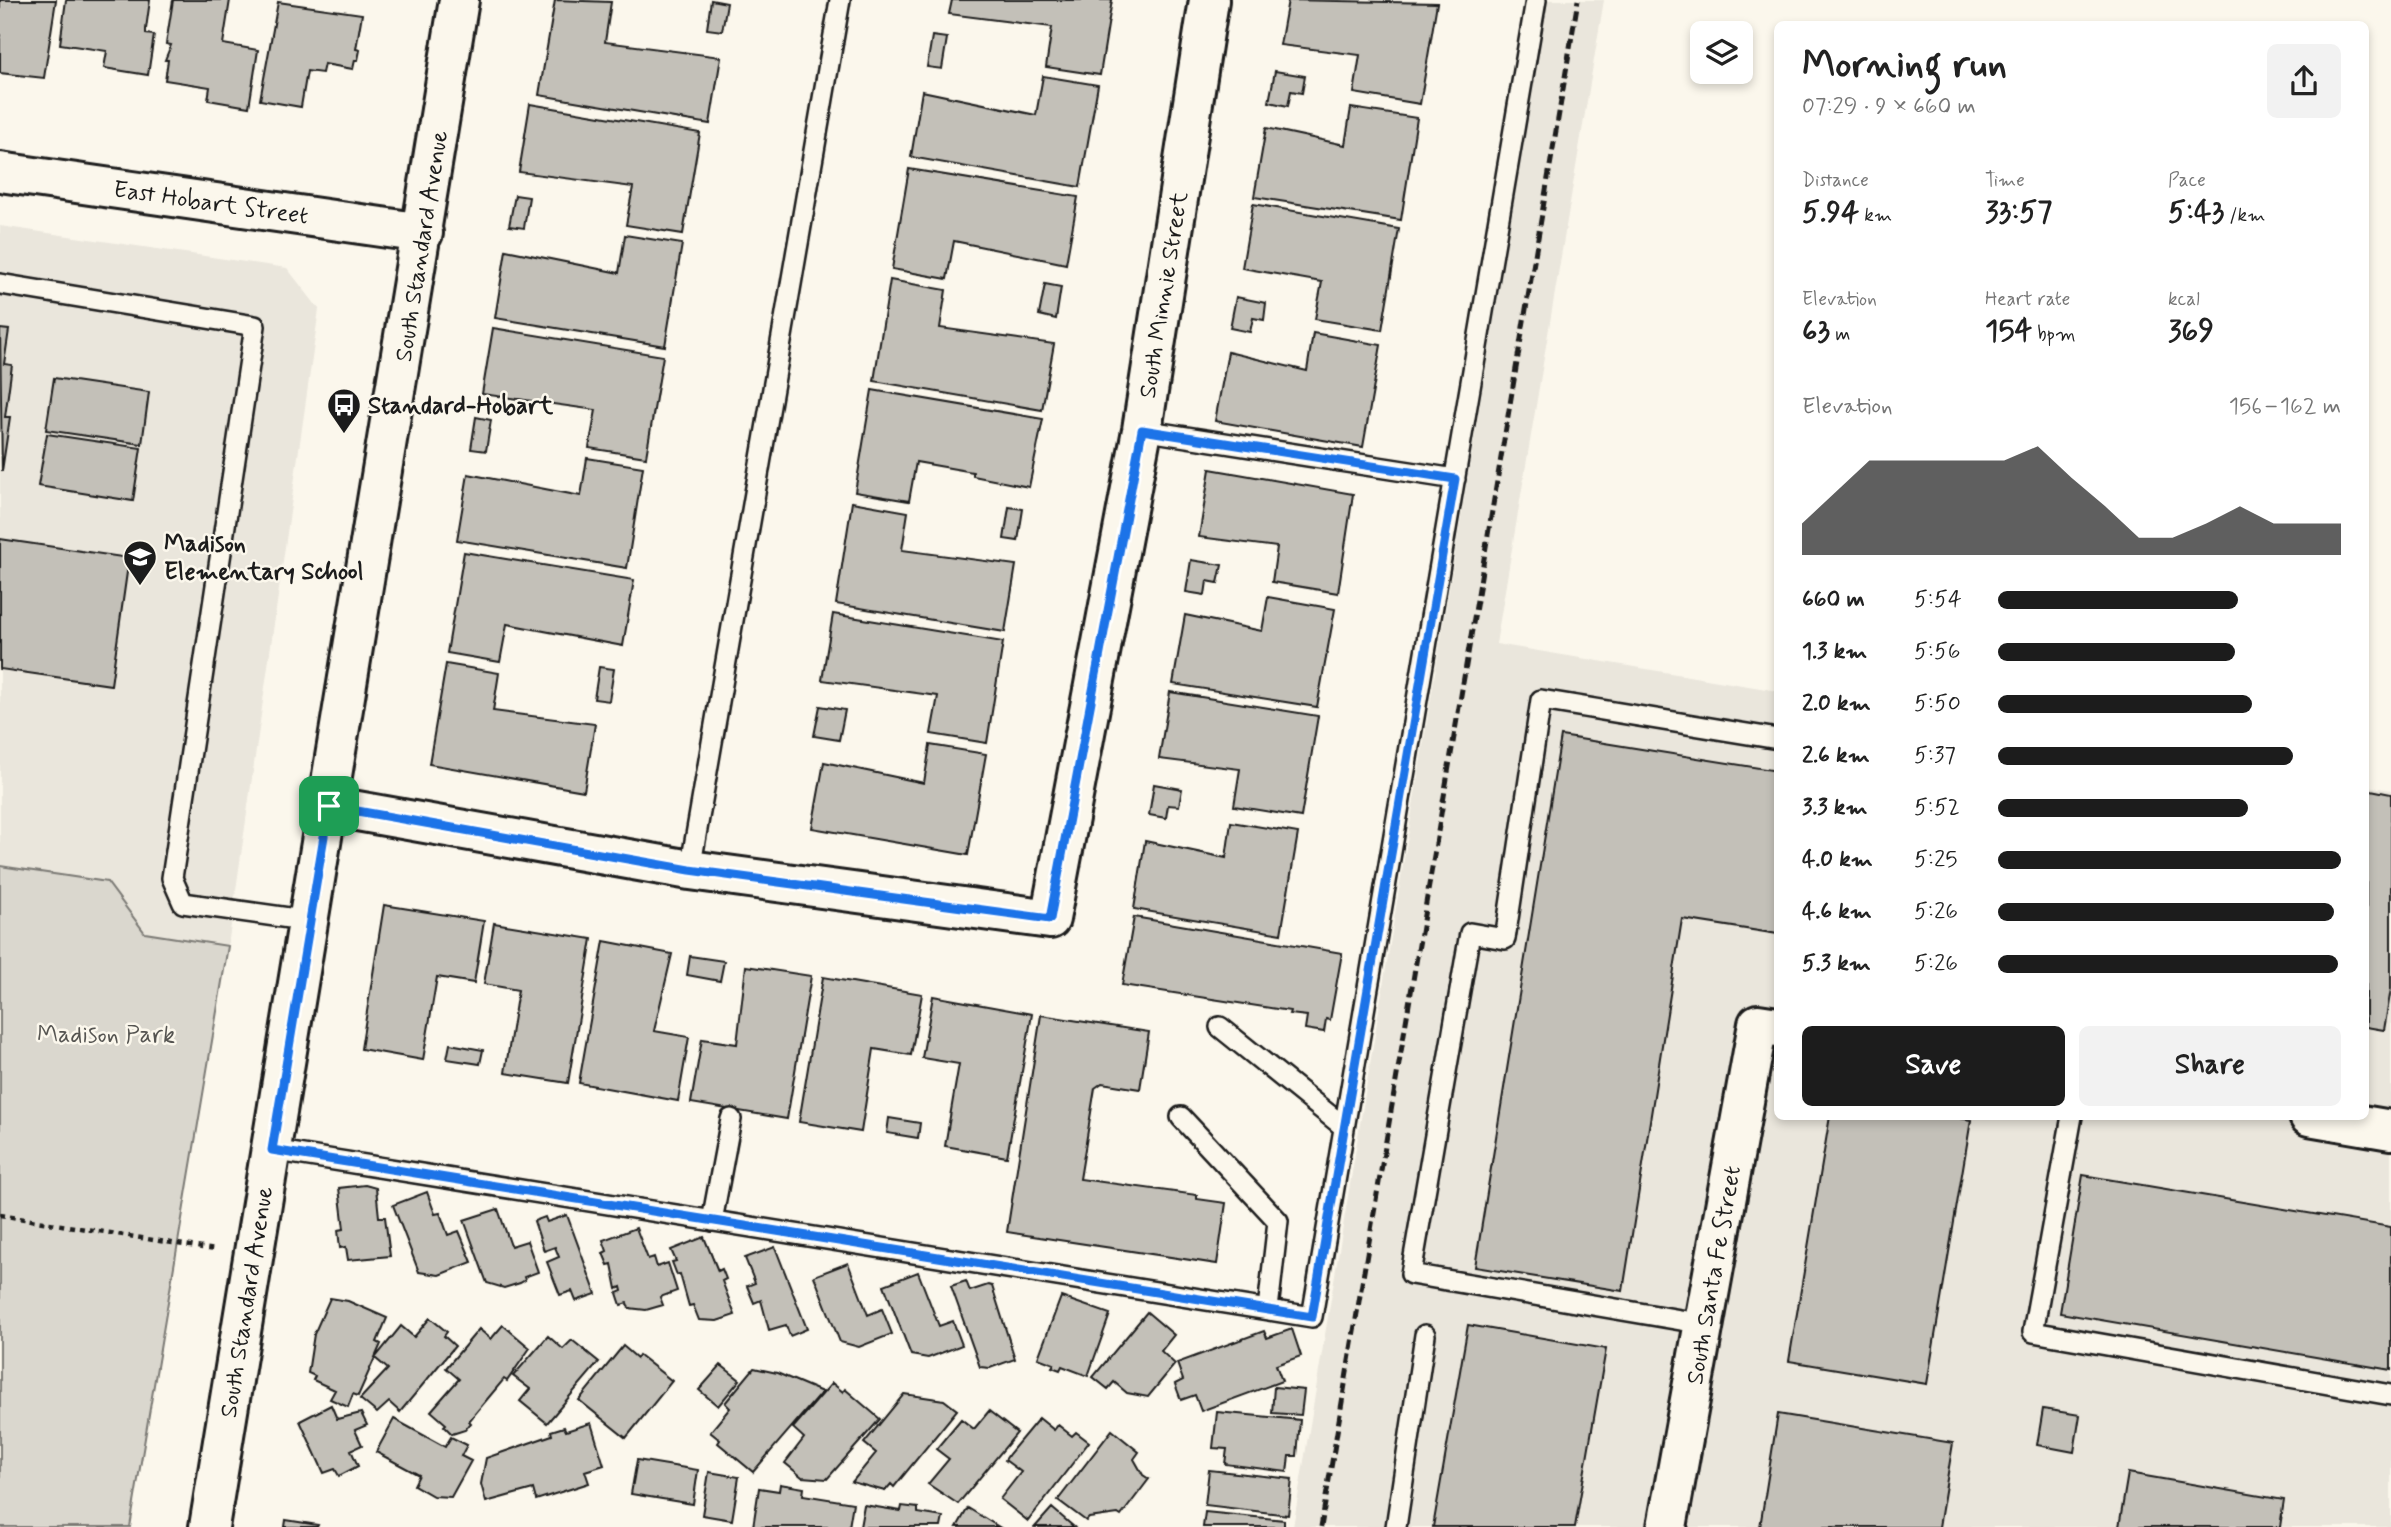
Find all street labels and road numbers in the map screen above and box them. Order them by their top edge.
street label: South Standard Avenue [389,128,456,364]
street label: East Hobart Street [111,174,310,233]
street label: South Minnie Street [1133,190,1196,401]
street label: South Santa Fe Street [1680,1163,1749,1387]
street label: South Standard Avenue [214,1184,281,1420]

